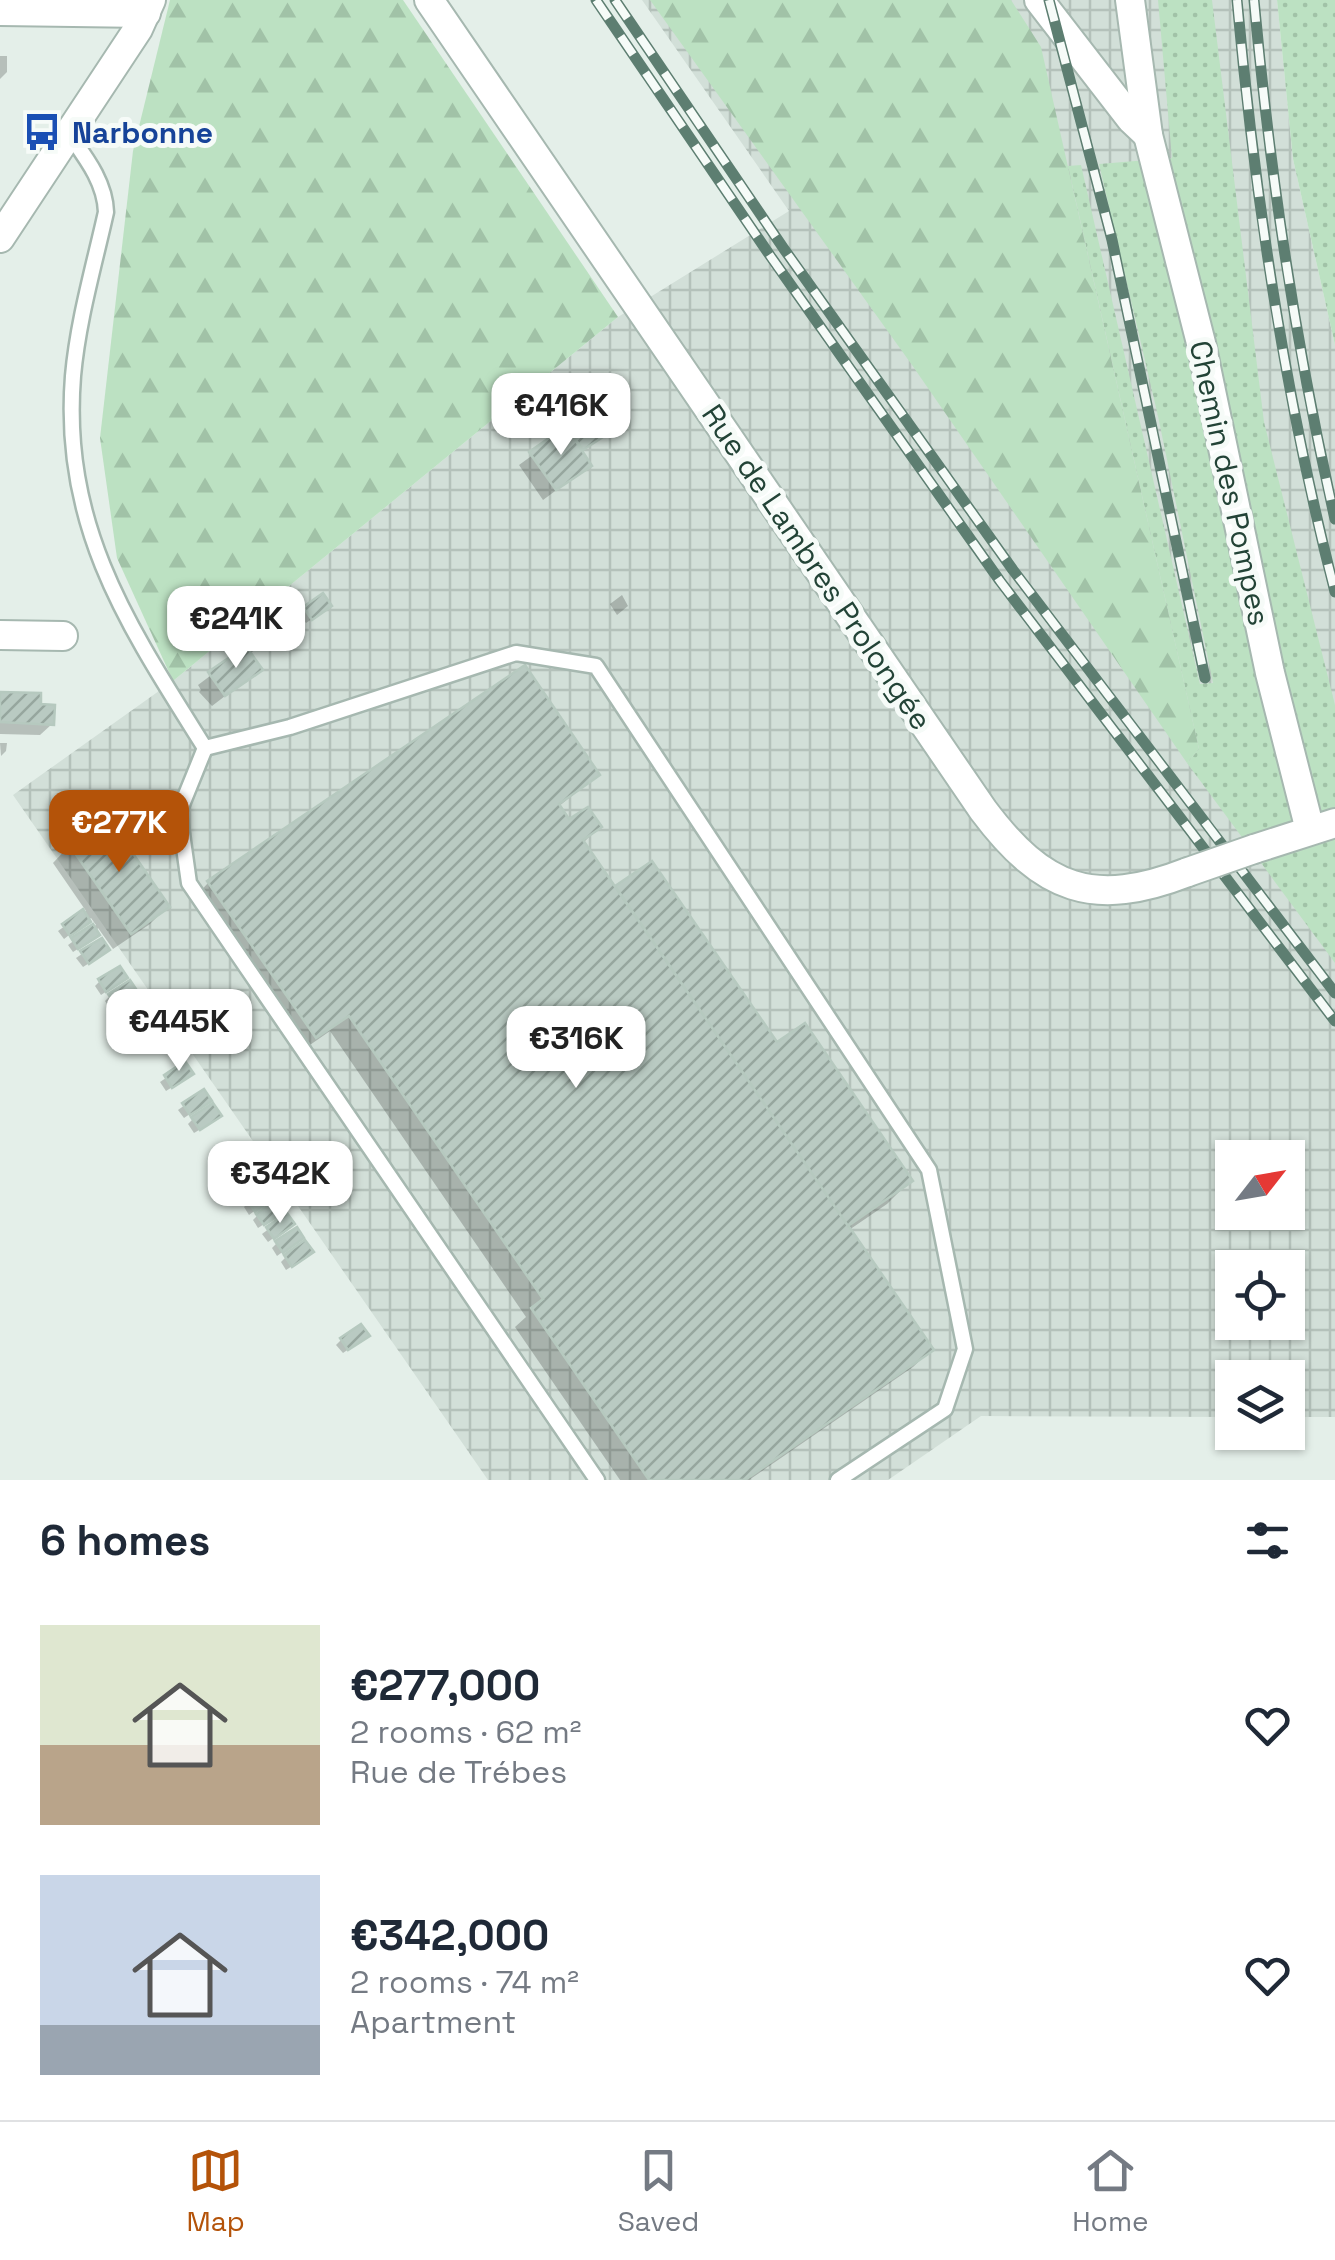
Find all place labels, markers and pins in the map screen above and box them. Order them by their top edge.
bus stop icon: Narbonne [21,111,63,153]
place label: Narbonne [72,113,213,152]
pin: €416K [491,373,631,458]
pin: €241K [166,586,306,671]
pin: €277K [49,790,189,875]
pin: €445K [109,989,249,1074]
pin: €316K [506,1006,646,1091]
pin: €342K [210,1141,350,1226]

